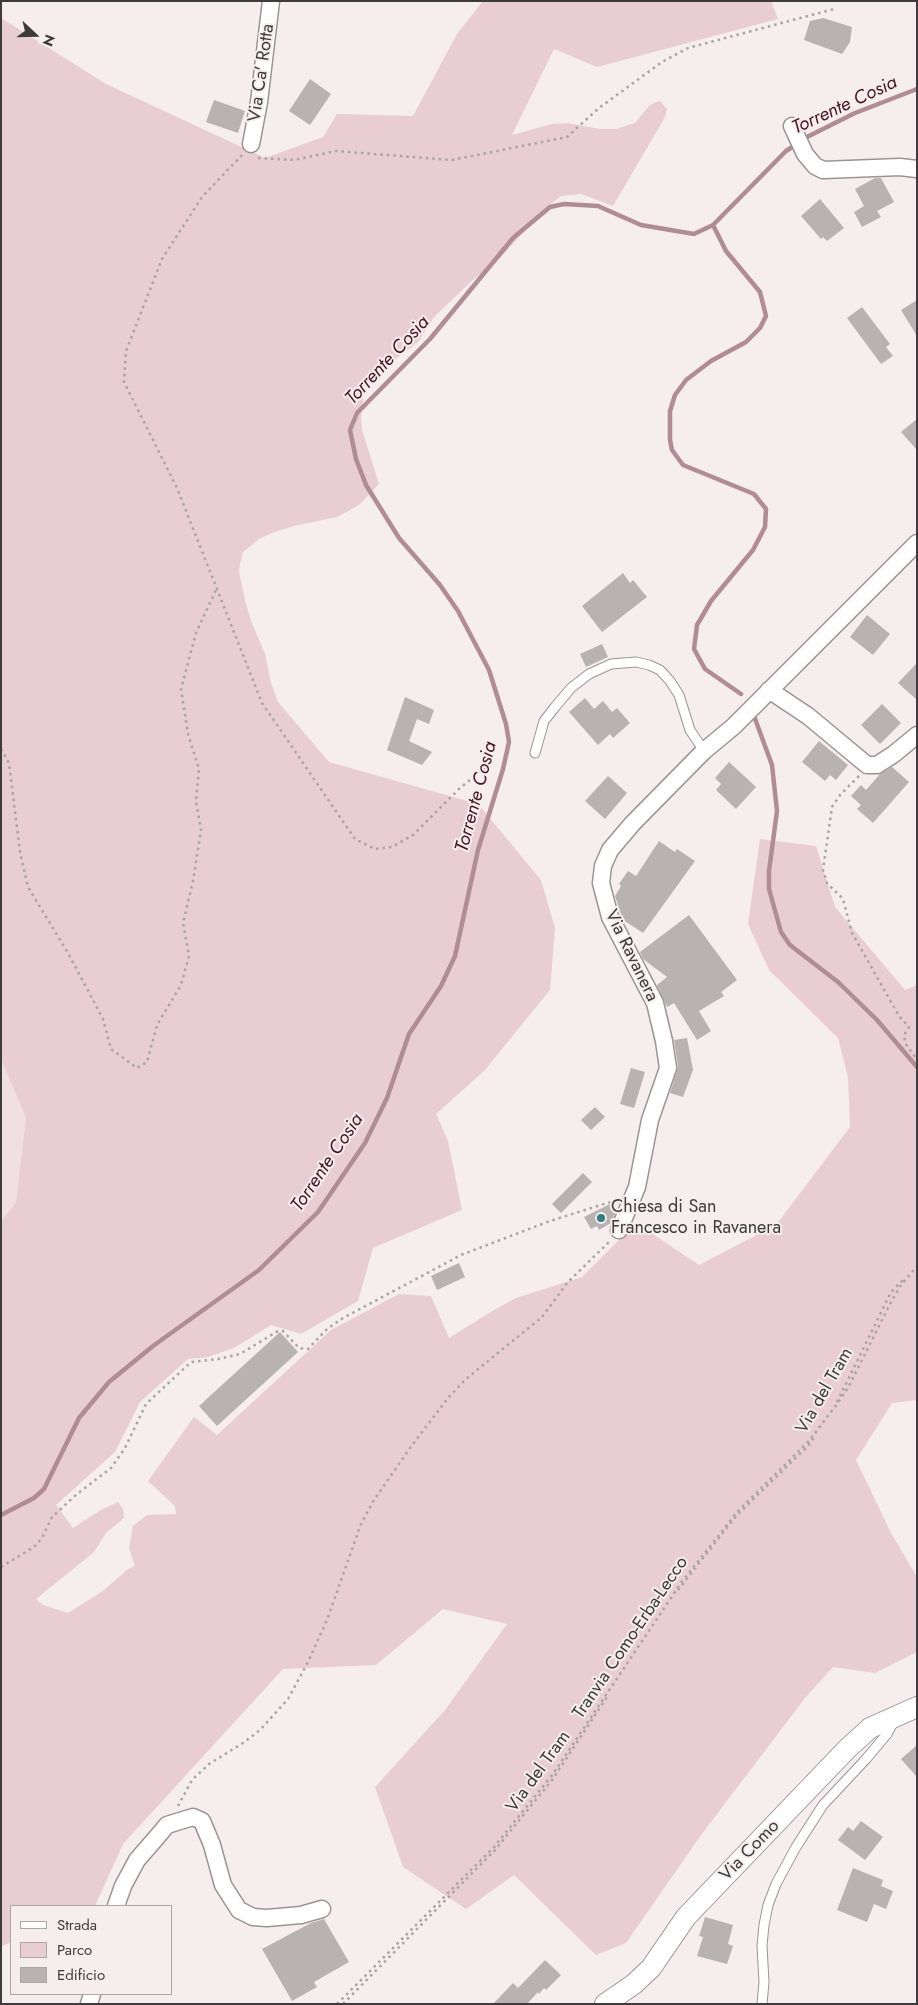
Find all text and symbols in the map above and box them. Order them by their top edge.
north arrow [10,10,60,60]
street label: Via Ca' Rotta [244,23,280,123]
text: N [38,32,60,49]
water label: Torrente Cosia [789,72,901,140]
water label: Torrente Cosia [341,312,435,410]
water label: Torrente Cosia [451,739,503,855]
street label: Via Ravanera [600,907,662,1005]
water label: Torrente Cosia [287,1110,369,1216]
place label: Chiesa di San Francesco in Ravanera [611,1197,781,1240]
marker: Chiesa di San Francesco in Ravanera [595,1212,607,1224]
street label: Via del Tram [792,1344,858,1438]
street label: Tranvia Como-Erba-Lecco [569,1553,693,1723]
street label: Via del Tram [502,1727,576,1817]
street label: Via Como [716,1816,784,1886]
legend [10,1905,172,1995]
text: Strada [57,1914,97,1936]
text: Parco [57,1939,92,1961]
text: Edificio [57,1964,105,1986]

